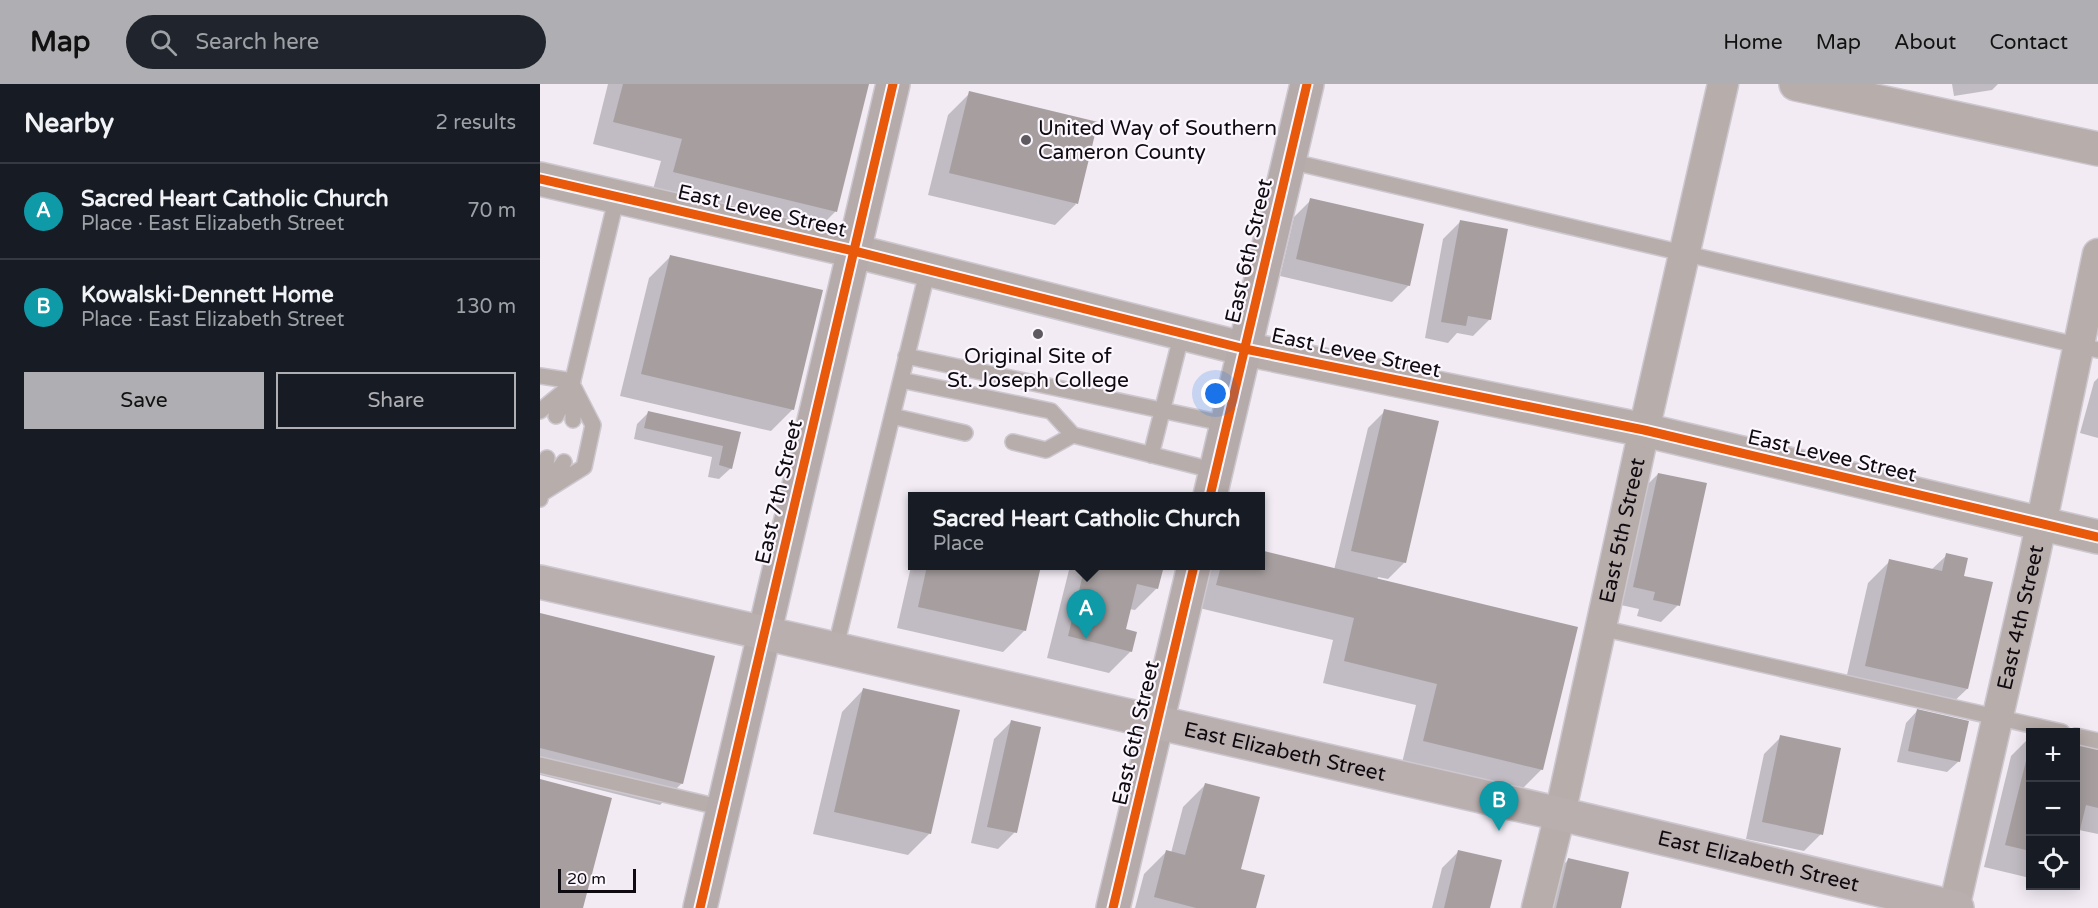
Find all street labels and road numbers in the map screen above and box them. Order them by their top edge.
street label: East 6th Street [1220,176,1278,326]
street label: East Levee Street [675,179,849,243]
street label: East Levee Street [1269,323,1443,383]
street label: East 7th Street [750,417,808,567]
street label: East Levee Street [1745,424,1919,488]
street label: East 5th Street [1594,455,1650,606]
street label: East 4th Street [1992,543,2049,692]
street label: East 6th Street [1107,658,1165,808]
street label: East Elizabeth Street [1182,716,1388,787]
street label: East Elizabeth Street [1655,825,1862,897]

